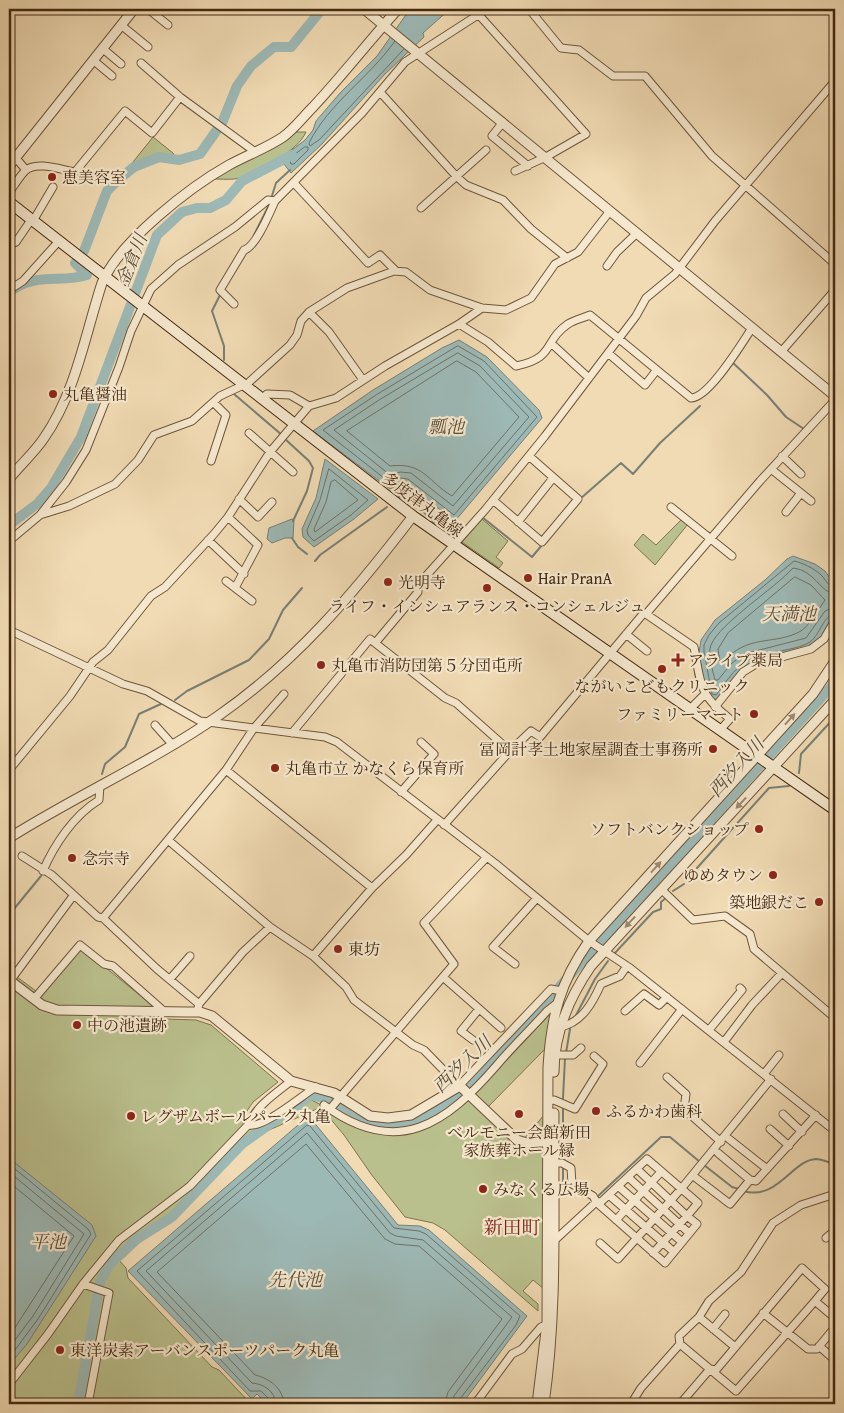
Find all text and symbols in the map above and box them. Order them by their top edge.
place label: 恵美容室 [62,165,126,189]
marker: 恵美容室 [46,171,58,183]
water label: 金倉川 [108,228,154,290]
place label: 丸亀醤油 [63,382,127,406]
marker: 丸亀醤油 [47,388,59,400]
water label: 瓢池 [428,413,466,440]
street label: 多度津丸亀線 [377,466,469,542]
place label: Hair PranA [538,566,612,590]
place label: 光明寺 [398,570,446,594]
marker: Hair PranA [522,572,534,584]
marker: 光明寺 [382,576,394,588]
marker: ライフ・インシュアランス・コンシェルジュ [481,582,493,594]
place label: ライフ・インシュアランス・コンシェルジュ [329,594,645,618]
water label: 天満池 [762,600,818,627]
place label: アライブ薬局 [688,648,783,672]
place label: 丸亀市消防団第５分団屯所 [331,653,523,677]
marker: アライブ薬局 [672,654,684,666]
marker: 丸亀市消防団第５分団屯所 [315,659,327,671]
marker: ながいこどもクリニック [656,663,668,675]
place label: ながいこどもクリニック [574,674,750,698]
place label: ファミリーマート [616,702,744,726]
marker: ファミリーマート [748,708,760,720]
one-way arrow [785,712,796,725]
water label: 西汐入川 [702,730,771,803]
place label: 冨岡計孝土地家屋調査士事務所 [479,737,703,761]
marker: 冨岡計孝土地家屋調査士事務所 [707,743,719,755]
place label: 丸亀市立 かなくら保育所 [285,756,465,780]
marker: 丸亀市立 かなくら保育所 [269,762,281,774]
one-way arrow [735,797,747,809]
place label: ソフトバンクショップ [590,817,749,841]
marker: ソフトバンクショップ [753,823,765,835]
place label: 念宗寺 [82,846,130,870]
marker: 念宗寺 [66,852,78,864]
one-way arrow [650,862,662,874]
place label: ゆめタウン [683,863,763,887]
marker: ゆめタウン [767,869,779,881]
place label: 築地銀だこ [729,890,809,914]
marker: 築地銀だこ [813,896,825,908]
one-way arrow [625,916,636,929]
place label: 東坊 [348,937,380,961]
marker: 東坊 [332,943,344,955]
place label: 中の池遺跡 [87,1013,167,1037]
marker: 中の池遺跡 [71,1019,83,1031]
water label: 西汐入川 [427,1028,499,1099]
place label: ふるかわ歯科 [606,1099,702,1123]
place label: レグザムボールパーク丸亀 [141,1104,330,1128]
marker: ふるかわ歯科 [590,1105,602,1117]
marker: ベルモニー会館新田 家族葬ホール縁 [513,1108,525,1120]
marker: レグザムボールパーク丸亀 [125,1110,137,1122]
place label: ベルモニー会館新田 家族葬ホール縁 [447,1120,591,1162]
place label: みなくる広場 [493,1177,589,1201]
marker: みなくる広場 [477,1183,489,1195]
district label: 新田町 [483,1213,541,1241]
water label: 平池 [30,1228,68,1255]
water label: 先代池 [268,1266,324,1293]
place label: 東洋炭素アーバンスポーツパーク丸亀 [70,1338,339,1362]
marker: 東洋炭素アーバンスポーツパーク丸亀 [54,1344,66,1356]

